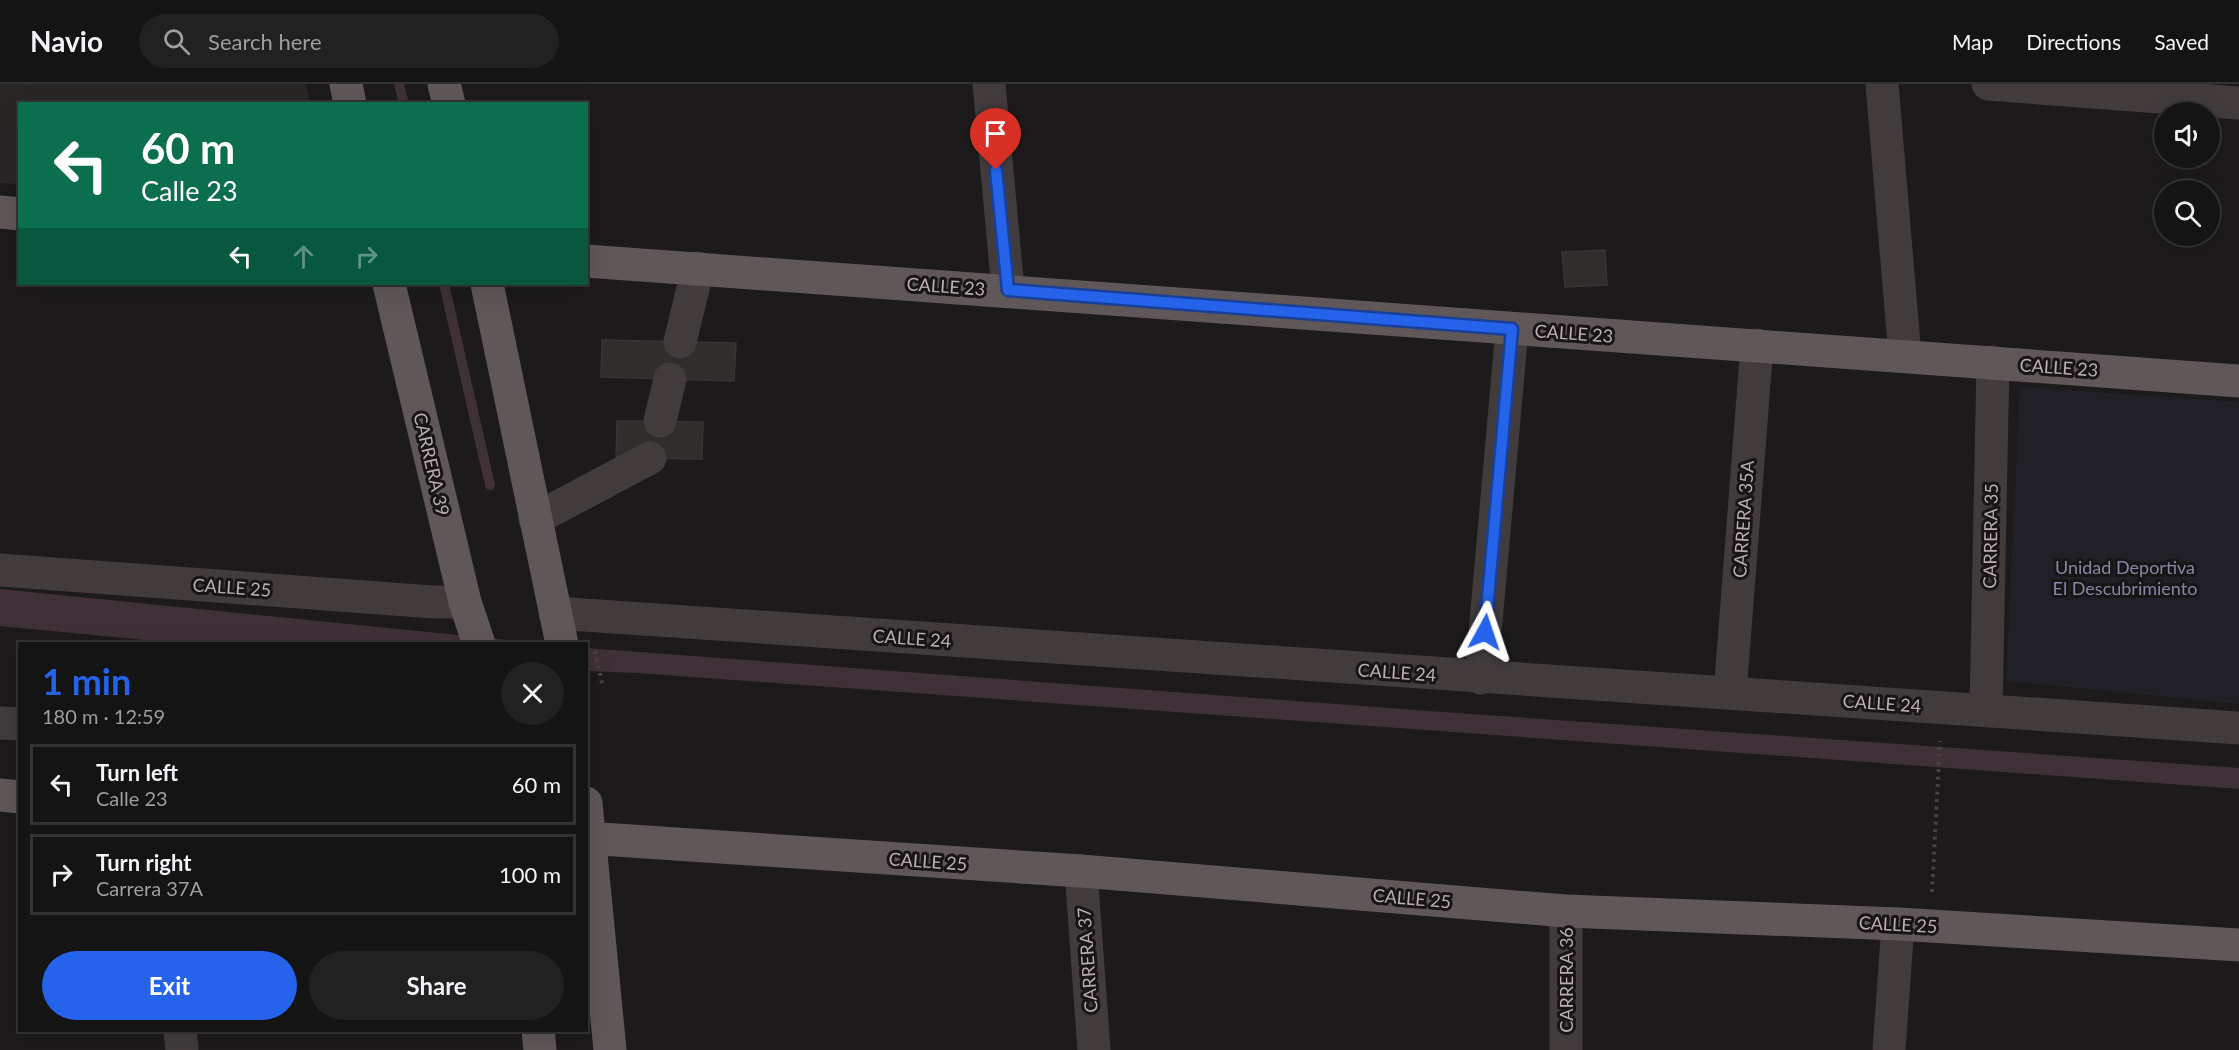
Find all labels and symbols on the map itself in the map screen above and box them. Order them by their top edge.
pin [970,108,1021,170]
street label: CALLE 23 [906,272,986,300]
street label: CALLE 23 [1534,319,1614,347]
street label: CALLE 23 [2019,353,2099,381]
street label: CARRERA 39 [409,410,455,518]
street label: CARRERA 35A [1728,459,1758,578]
street label: CARRERA 35 [1978,483,2002,589]
park label: Unidad Deportiva El Descubrimiento [2053,556,2197,599]
street label: CALLE 25 [192,573,272,601]
position arrow [1453,600,1517,664]
street label: CALLE 24 [872,624,952,652]
street label: CALLE 24 [1357,658,1437,686]
street label: CALLE 24 [1842,689,1922,717]
street label: CALLE 25 [888,847,968,875]
street label: CALLE 25 [1372,884,1452,912]
street label: CARRERA 37 [1072,907,1102,1013]
street label: CALLE 25 [1858,911,1938,937]
street label: CARRERA 36 [1555,927,1577,1033]

